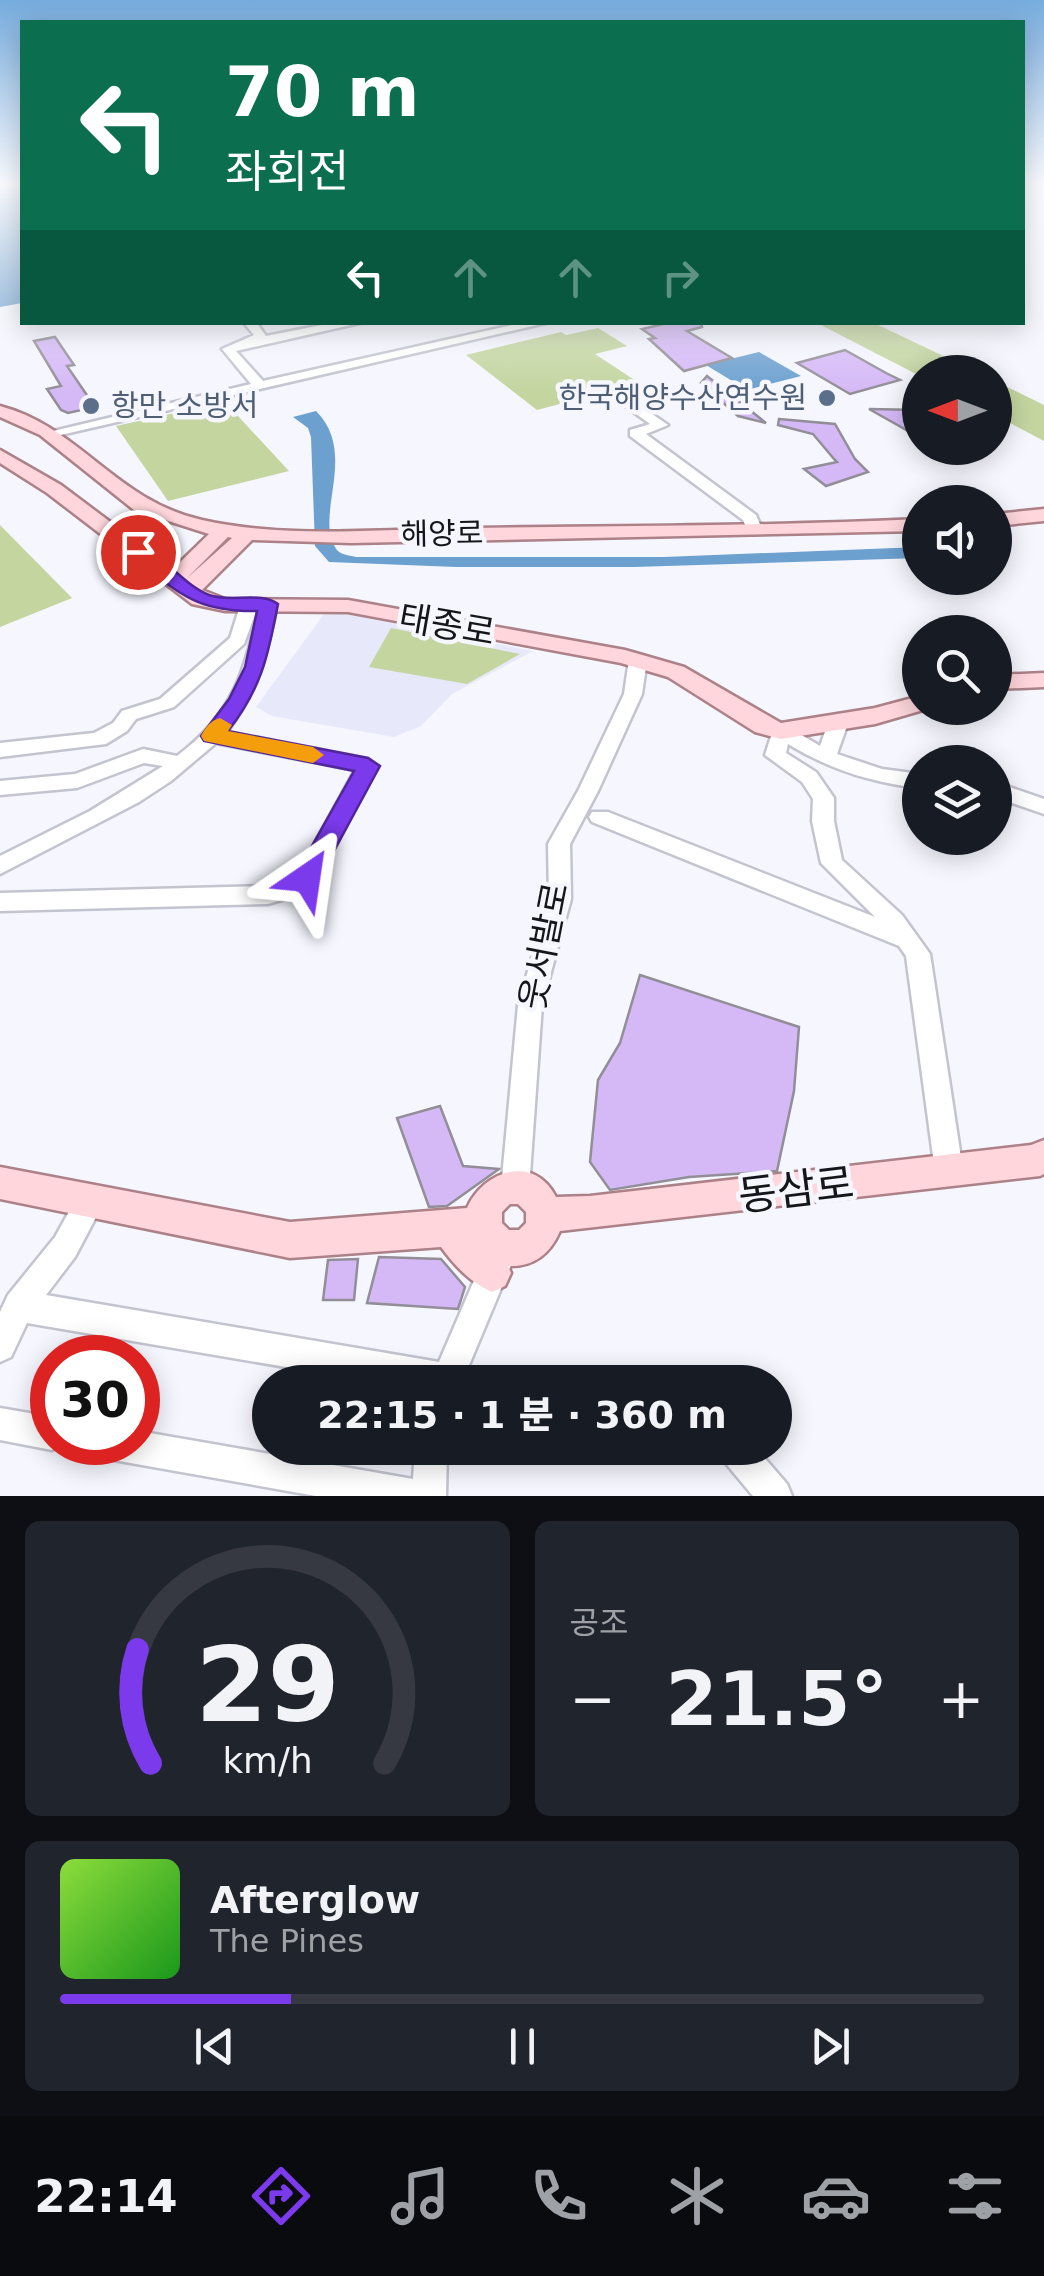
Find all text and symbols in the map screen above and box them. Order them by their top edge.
text: 70 m [225,51,420,133]
icon: left [60,60,190,190]
text: 좌회전 [225,145,349,198]
icon: left [338,250,393,305]
icon: ahead [443,250,498,305]
icon: ahead [548,250,603,305]
icon: right [653,250,708,305]
north arrow [902,355,1012,465]
map controls [902,355,1012,855]
place label: 한국해양수산연수원 [559,380,807,415]
marker: 한국해양수산연수원 [816,387,838,409]
place label: 항만 소방서 [111,388,259,423]
marker: 항만 소방서 [80,395,102,417]
button: sound [902,485,1012,595]
pin [96,510,181,595]
street label: 해양로 [400,515,484,552]
icon: arrive [111,525,166,580]
street label: 태종로 [396,597,498,653]
button: search [902,615,1012,725]
button: layers [902,745,1012,855]
position arrow [255,826,359,930]
street label: 웃서발로 [512,879,576,1013]
street label: 동삼로 [736,1158,857,1221]
speed limit sign: 30 [30,1335,160,1465]
text: 22:15 · 1 분 · 360 m [317,1393,727,1437]
text: 공조 [570,1604,628,1642]
text: 29 [195,1624,340,1746]
text: 21.5° [665,1655,888,1743]
text: − [570,1667,616,1731]
text: + [938,1667,984,1731]
text: km/h [222,1740,312,1781]
text: Afterglow [210,1878,420,1922]
text: The Pines [210,1922,364,1960]
icon: previous [187,2019,242,2074]
icon: pause [495,2019,550,2074]
icon: next [803,2019,858,2074]
icon: directions [246,2161,316,2231]
icon: music [385,2161,455,2231]
icon: phone [524,2161,594,2231]
icon: climate [662,2161,732,2231]
icon: car [801,2161,871,2231]
icon: filters [940,2161,1010,2231]
text: 22:14 [34,2170,178,2223]

